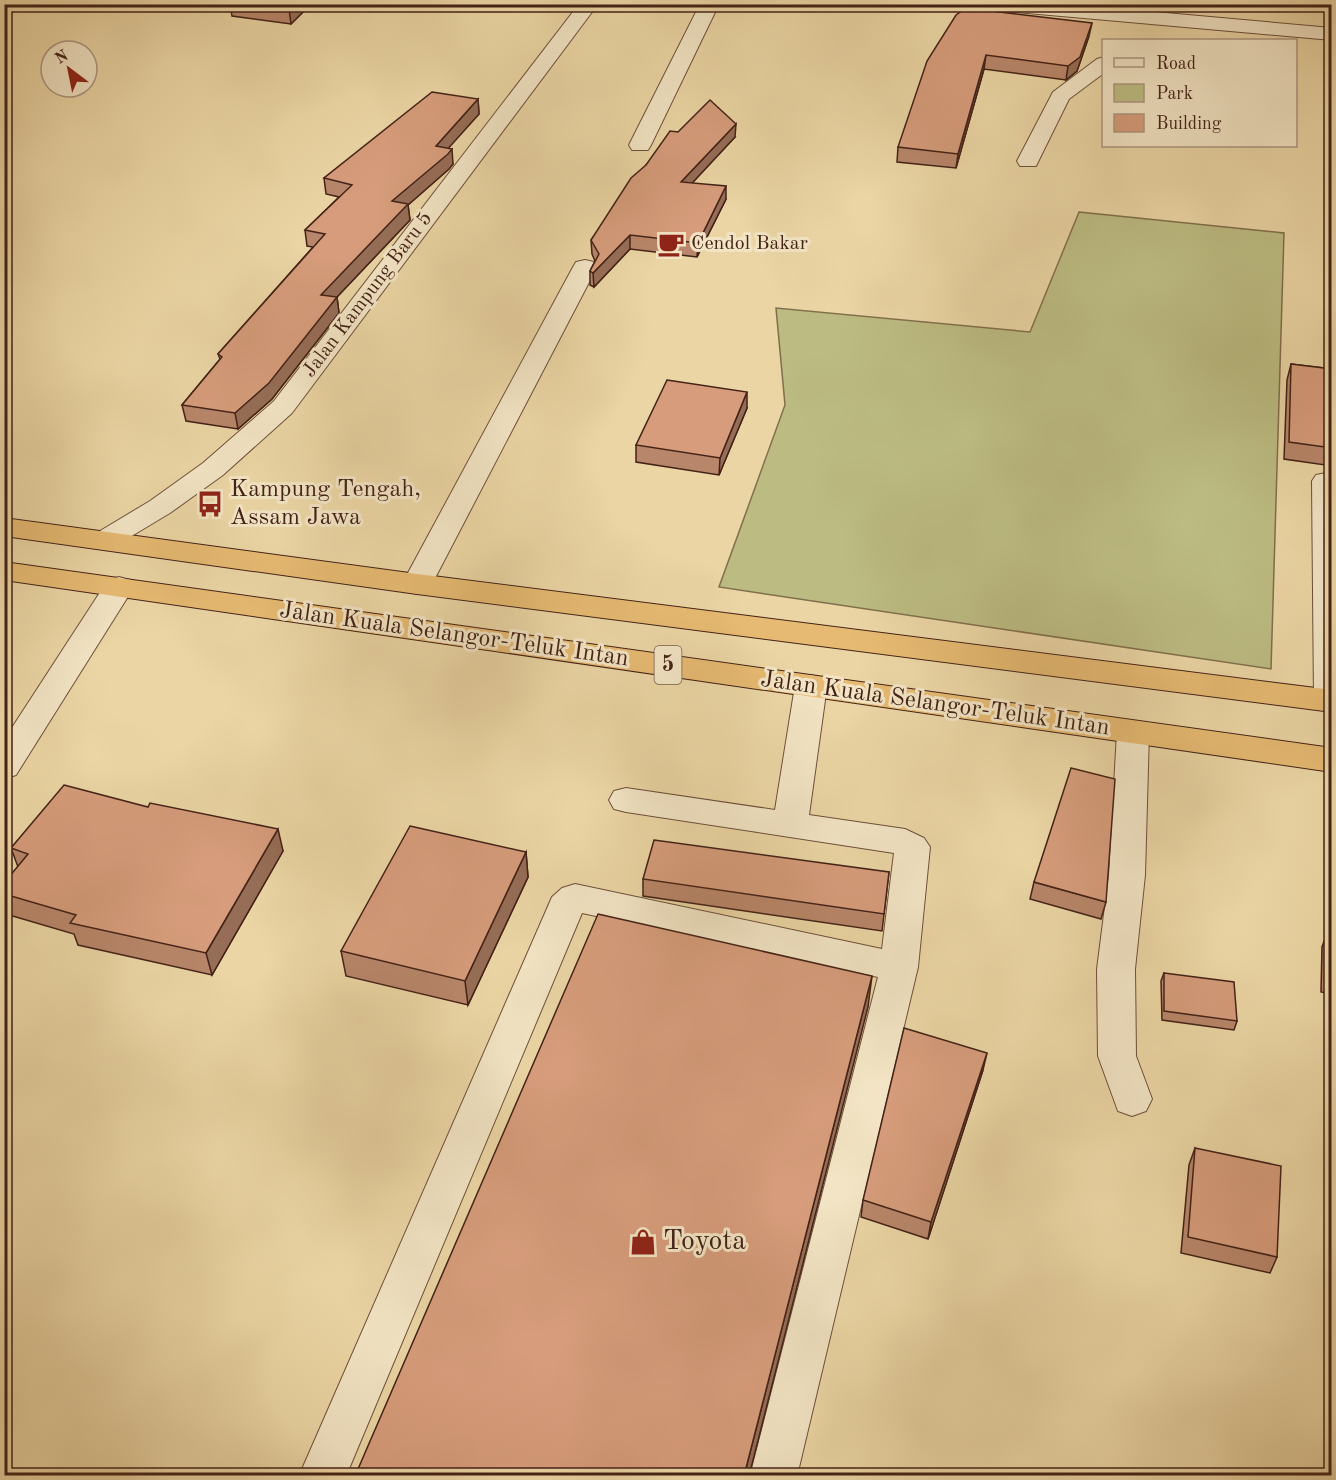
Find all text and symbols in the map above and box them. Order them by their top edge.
north arrow [39,39,99,99]
legend [1102,39,1297,147]
text: N [53,48,72,68]
text: Road [1156,55,1196,73]
text: Park [1156,85,1193,103]
text: Building [1156,115,1222,133]
street label: Jalan Kampung Baru 5 [299,209,437,381]
cafe icon: Cendol Bakar [656,229,686,259]
place label: Cendol Bakar [691,234,808,254]
place label: Kampung Tengah, Assam Jawa [230,478,421,530]
bus stop icon: Kampung Tengah, Assam Jawa [195,489,225,519]
street label: Jalan Kuala Selangor-Teluk Intan [278,599,630,671]
road number: 5 [654,646,682,684]
street label: Jalan Kuala Selangor-Teluk Intan [759,668,1111,740]
shop icon: Toyota [628,1227,658,1257]
place label: Toyota [663,1228,746,1256]

